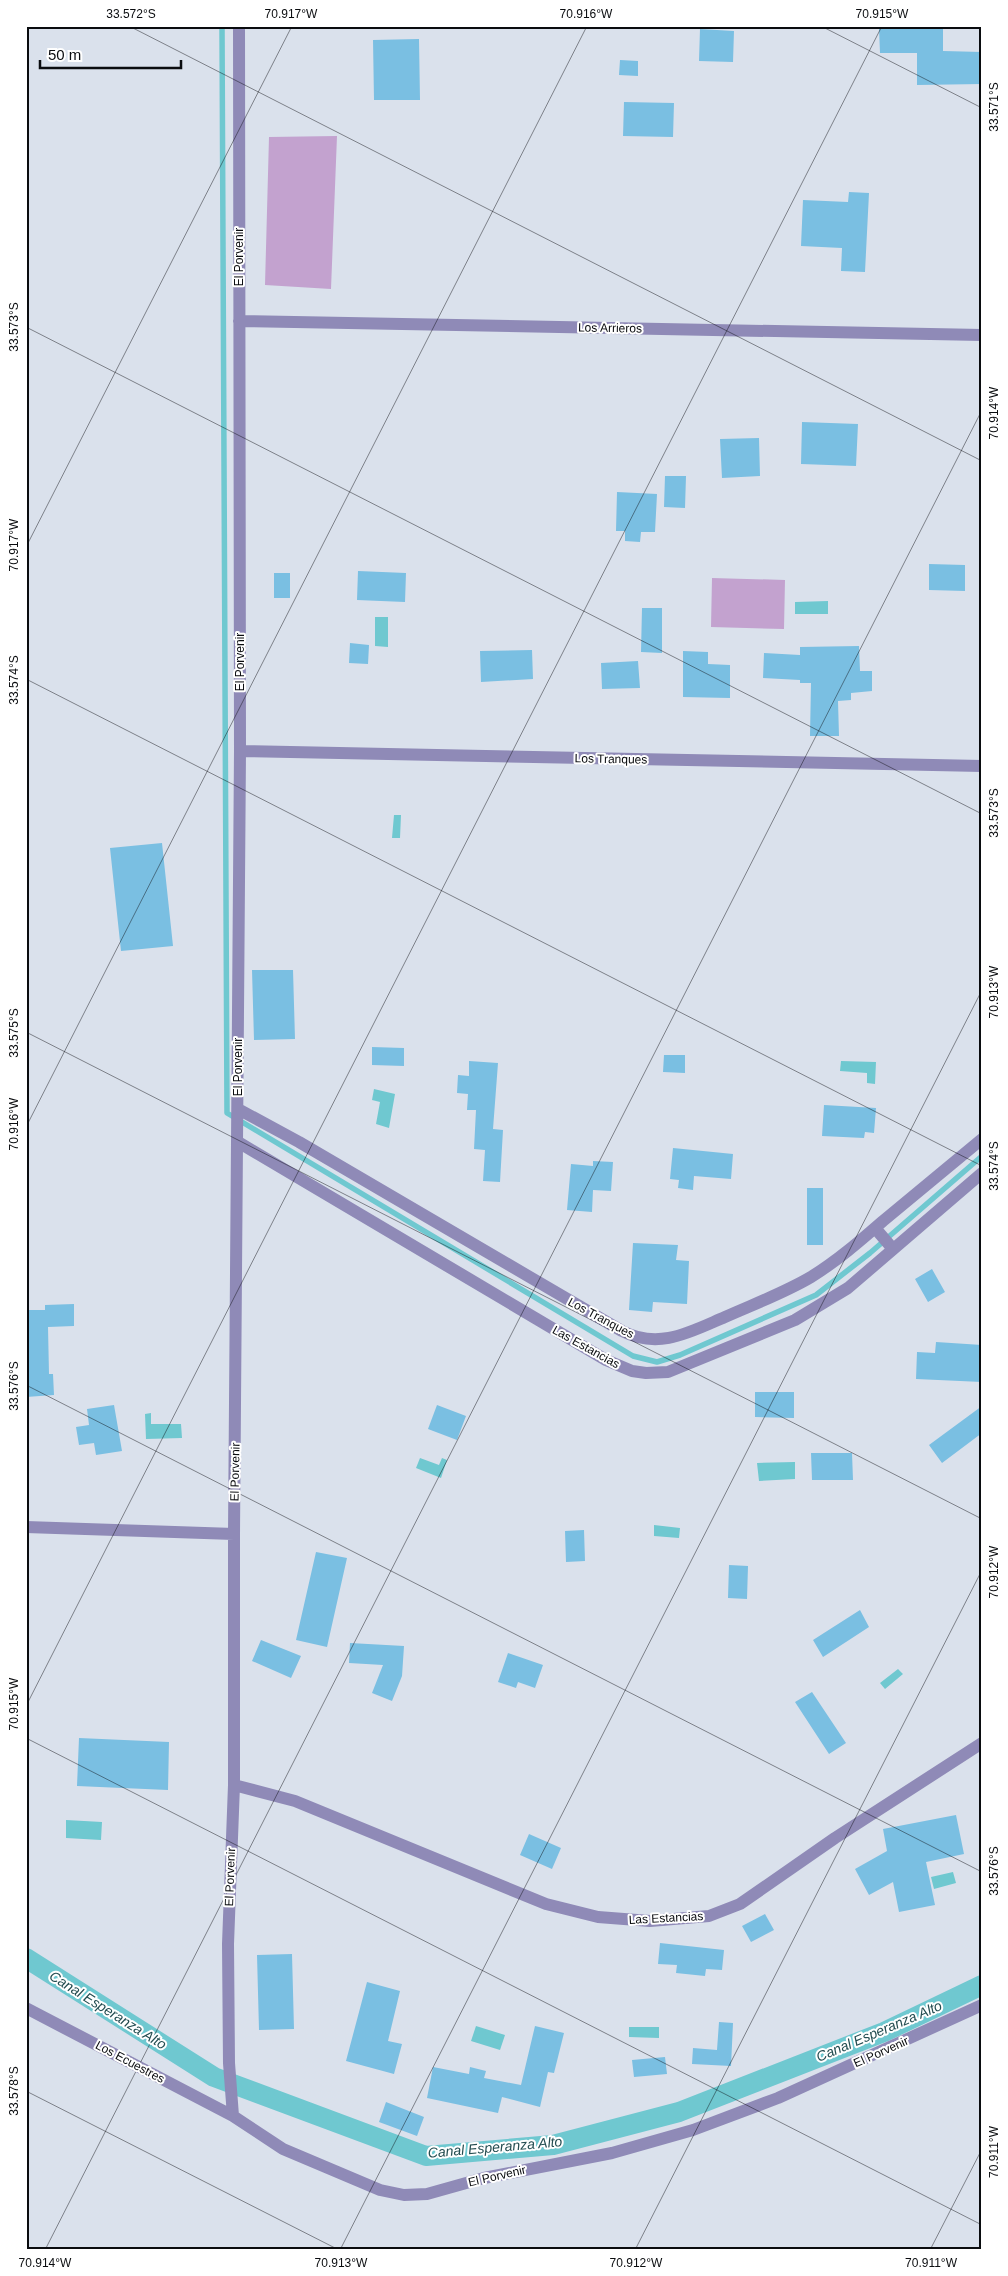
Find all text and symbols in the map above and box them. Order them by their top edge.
text: 33.572°S [106,7,156,21]
text: 70.917°W [265,7,318,21]
text: 70.916°W [560,7,613,21]
text: 70.915°W [856,7,909,21]
scale bar [40,38,181,70]
text: 50 m [48,46,81,63]
text: 33.571°S [987,82,1001,132]
street label: El Porvenir [232,228,246,286]
text: 33.573°S [7,302,21,352]
street label: Los Arrieros [578,320,642,336]
text: 70.914°W [987,386,1001,439]
text: 70.917°W [7,518,21,571]
street label: El Porvenir [233,633,247,691]
text: 33.574°S [7,655,21,705]
street label: Los Tranques [575,751,647,767]
text: 33.573°S [987,788,1001,838]
text: 70.913°W [987,965,1001,1018]
text: 33.575°S [7,1008,21,1058]
street label: El Porvenir [231,1038,245,1096]
text: 70.916°W [7,1097,21,1150]
text: 33.574°S [987,1141,1001,1191]
street label: Los Tranques [566,1295,636,1341]
street label: Las Estancias [550,1323,622,1371]
text: 33.576°S [7,1361,21,1411]
street label: El Porvenir [227,1443,243,1501]
text: 70.912°W [987,1545,1001,1598]
text: 70.915°W [7,1677,21,1730]
text: 33.576°S [987,1846,1001,1896]
street label: El Porvenir [222,1847,238,1907]
street label: Las Estancias [628,1909,704,1927]
water label: Canal Esperanza Alto [47,1967,170,2053]
water label: Canal Esperanza Alto [814,1997,944,2065]
street label: El Porvenir [851,2034,911,2070]
street label: Los Ecuestres [93,2038,167,2086]
text: 33.578°S [7,2066,21,2116]
text: 70.911°W [987,2125,1001,2178]
water label: Canal Esperanza Alto [427,2133,563,2161]
street label: El Porvenir [467,2163,527,2189]
text: 70.914°W [19,2256,72,2270]
text: 70.913°W [315,2256,368,2270]
text: 70.912°W [610,2256,663,2270]
text: 70.911°W [905,2256,958,2270]

